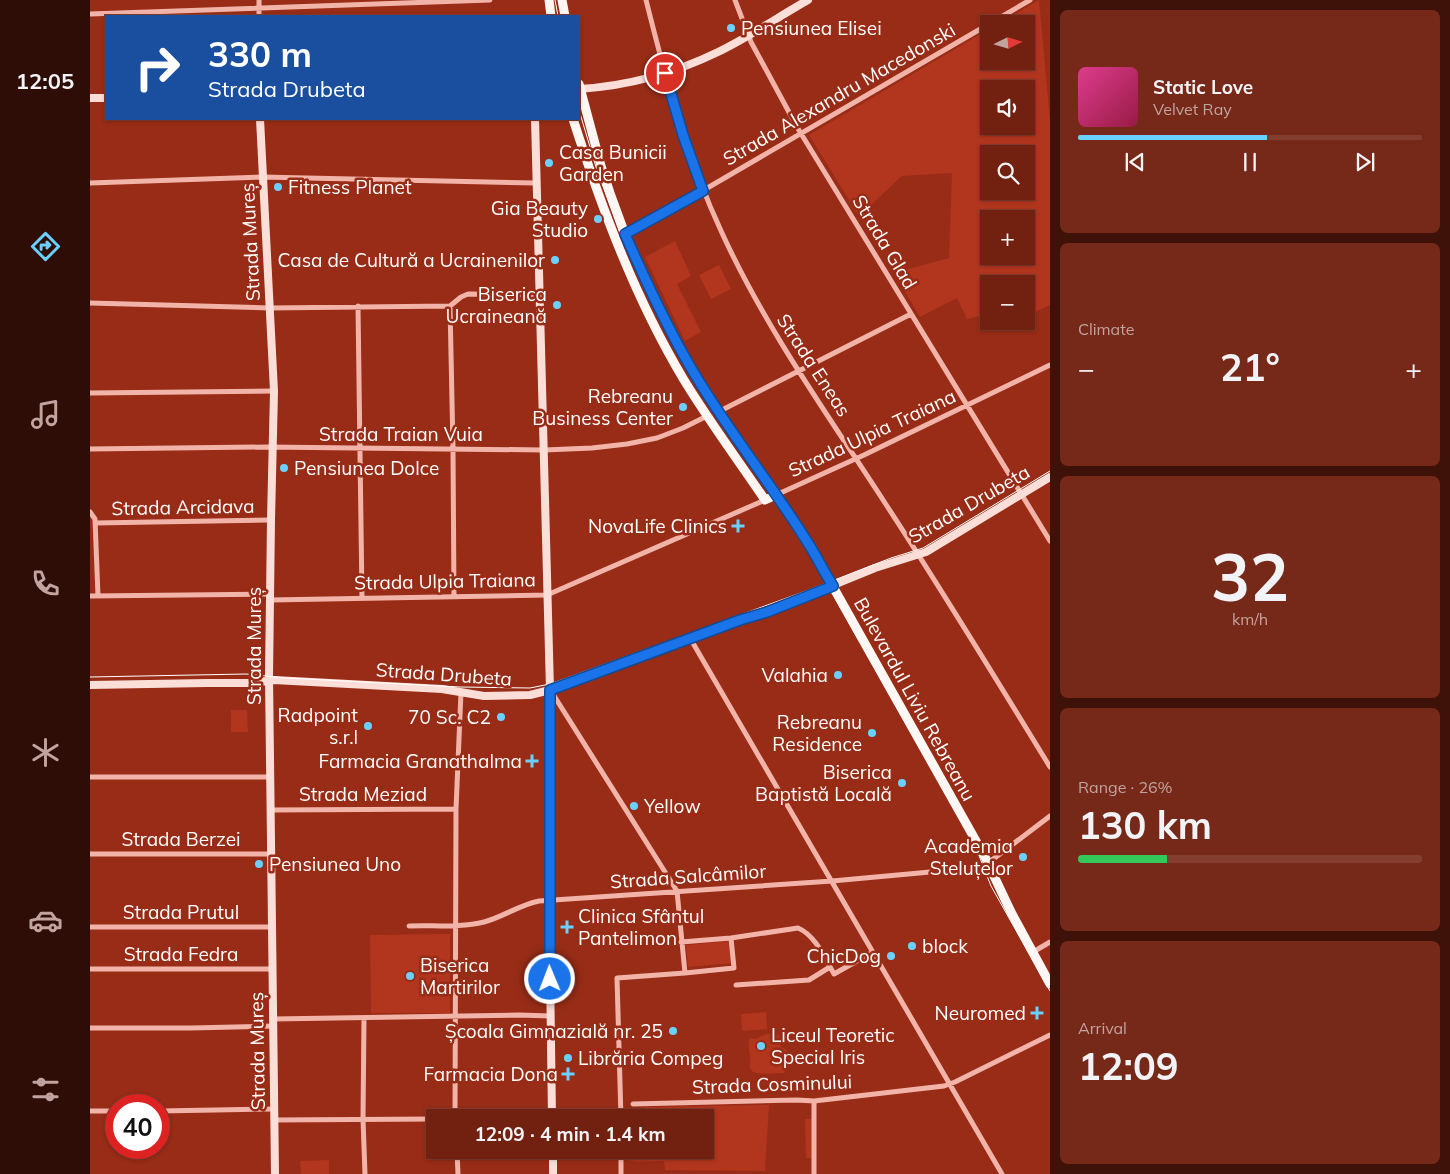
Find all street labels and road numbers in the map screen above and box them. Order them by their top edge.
street label: Strada Alexandru Macedonski [719,18,959,170]
street label: Strada Mureș [235,182,266,302]
street label: Strada Glad [848,191,922,293]
street label: Strada Eneas [772,309,856,421]
street label: Strada Ulpia Traiana [785,384,959,482]
street label: Strada Traian Vuia [319,422,483,446]
street label: Strada Drubeta [904,460,1034,548]
street label: Strada Arcidava [111,494,255,520]
street label: Strada Ulpia Traiana [354,567,536,595]
street label: Strada Mureș [242,587,267,705]
street label: Bulevardul Liviu Rebreanu [849,593,981,805]
street label: Strada Drubeta [375,657,513,691]
street label: Strada Meziad [299,782,427,806]
street label: Strada Berzei [121,827,241,851]
street label: Strada Salcâmilor [609,859,767,893]
street label: Strada Prutul [123,900,239,924]
street label: Strada Fedra [124,942,238,966]
street label: Strada Mureș [244,992,271,1110]
street label: Strada Cosminului [691,1069,853,1099]

